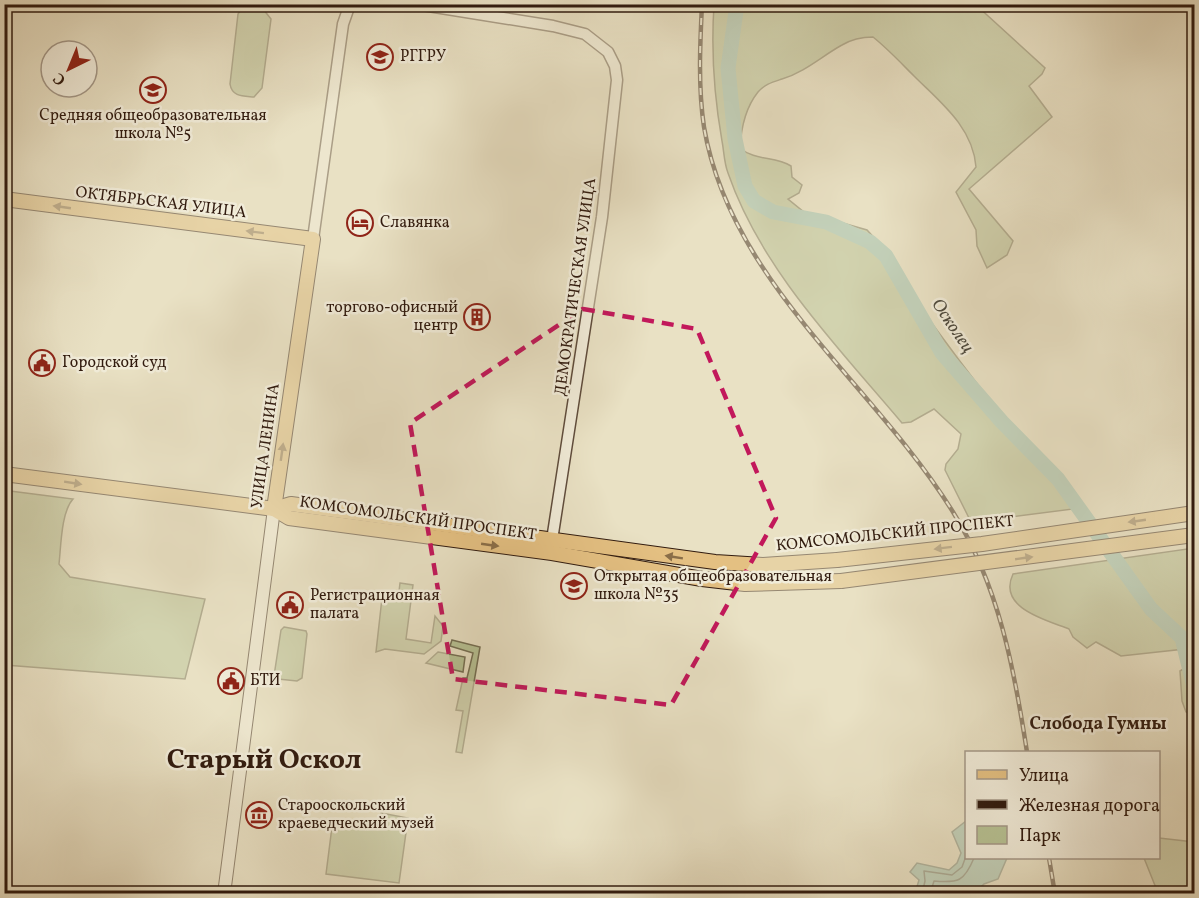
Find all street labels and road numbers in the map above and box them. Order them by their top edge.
street label: ДЕМОКРАТИЧЕСКАЯ УЛИЦА [550,177,602,397]
street label: ОКТЯБРЬСКАЯ УЛИЦА [74,182,248,224]
street label: УЛИЦА ЛЕНИНА [246,382,286,510]
street label: КОМСОМОЛЬСКИЙ ПРОСПЕКТ [298,491,538,547]
street label: КОМСОМОЛЬСКИЙ ПРОСПЕКТ [775,511,1015,557]

